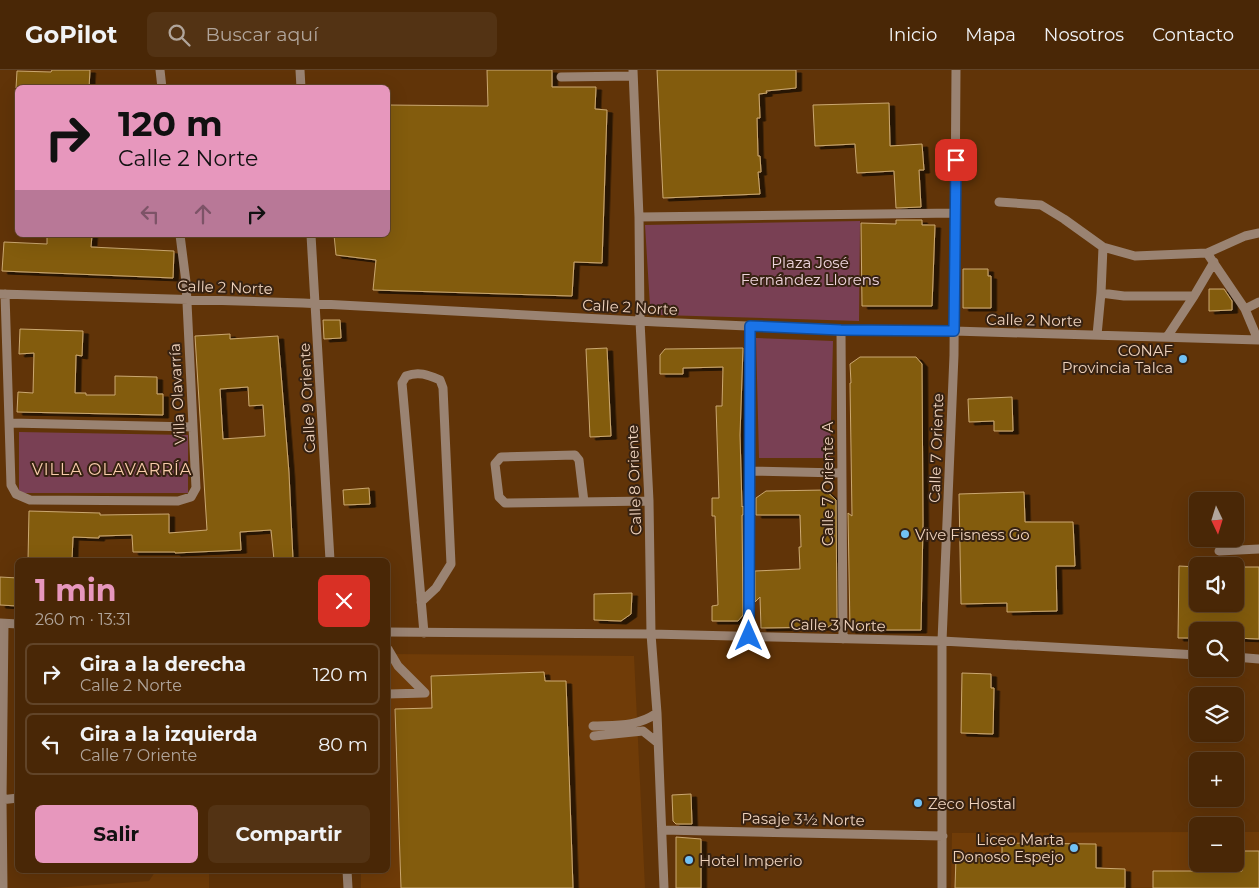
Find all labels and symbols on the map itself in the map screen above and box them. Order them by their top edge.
pin [935,139,977,181]
park label: Plaza José Fernández Llorens [741,253,879,289]
street label: Calle 2 Norte [177,276,273,298]
street label: Calle 2 Norte [582,295,678,319]
street label: Calle 2 Norte [986,310,1082,330]
place label: CONAF Provincia Talca [1062,341,1173,377]
street label: Villa Olavarría [165,343,189,445]
street label: Calle 9 Oriente [295,343,319,453]
marker: CONAF Provincia Talca [1177,353,1189,365]
street label: Calle 7 Oriente [925,393,947,503]
street label: Calle 7 Oriente A [818,422,837,546]
street label: Calle 8 Oriente [623,424,645,536]
district label: VILLA OLAVARRÍA [32,460,192,479]
north arrow [1189,492,1244,548]
place label: Vive Fisness Go [915,525,1030,544]
marker: Vive Fisness Go [899,528,911,540]
position arrow [722,609,774,661]
street label: Calle 3 Norte [790,615,886,635]
place label: Zeco Hostal [928,794,1016,813]
marker: Zeco Hostal [912,797,924,809]
street label: Pasaje 3½ Norte [741,808,865,830]
place label: Liceo Marta Donoso Espejo [952,830,1064,866]
marker: Liceo Marta Donoso Espejo [1068,842,1080,854]
place label: Hotel Imperio [699,851,802,870]
marker: Hotel Imperio [683,854,695,866]

